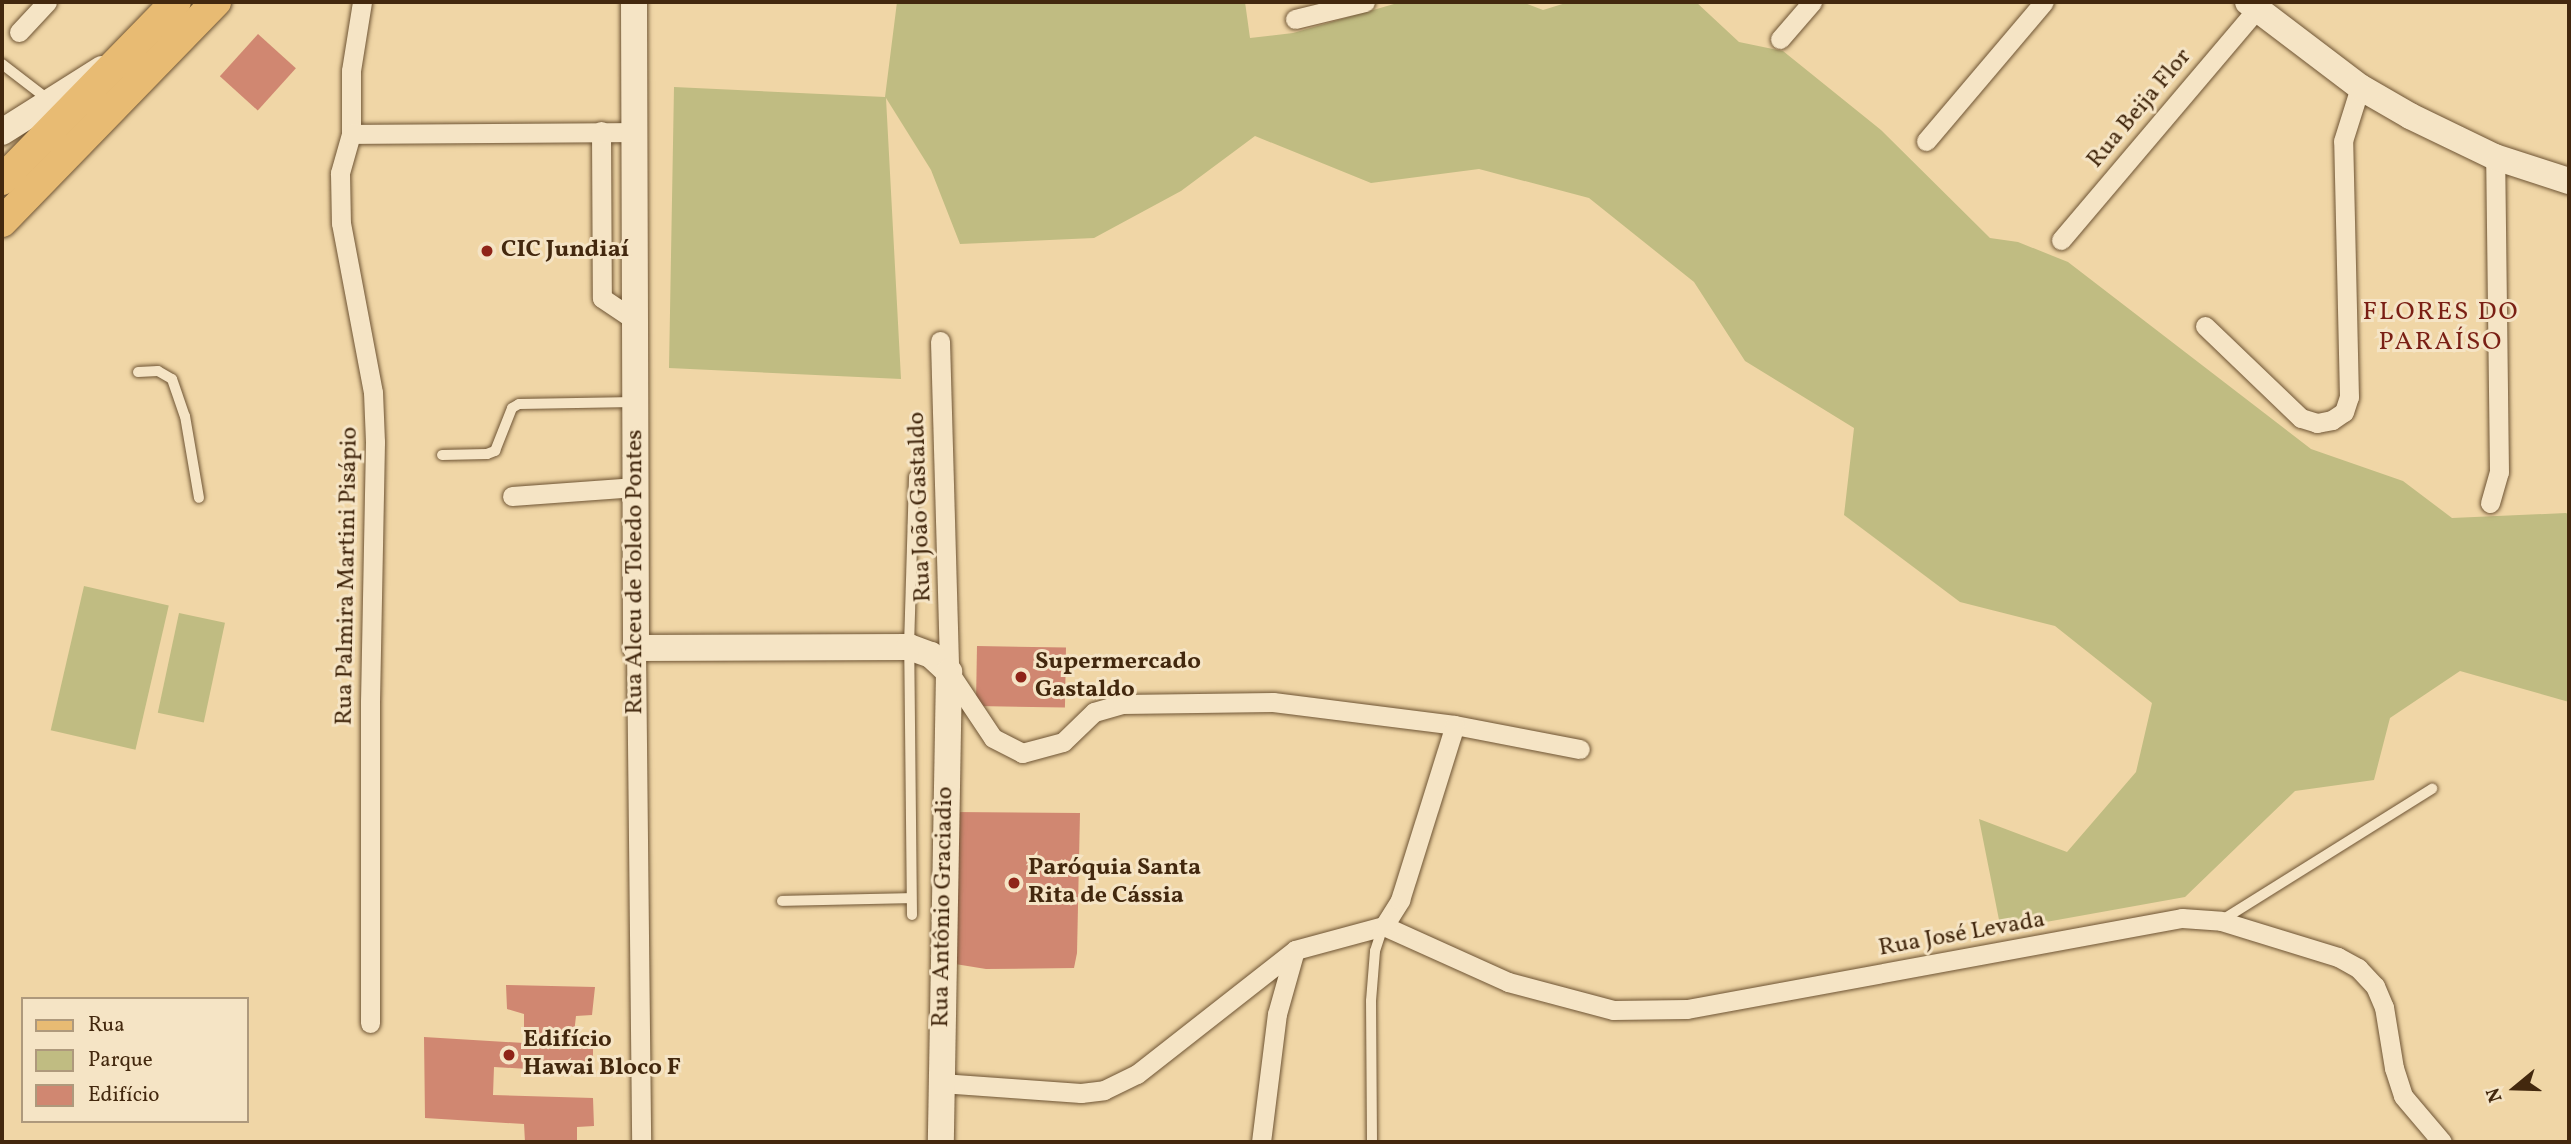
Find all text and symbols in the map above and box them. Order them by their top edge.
street label: Rua Beija Flor [2082,43,2198,175]
place label: CIC Jundiaí [501,237,629,265]
marker: CIC Jundiaí [479,243,495,259]
district label: FLORES DO PARAÍSO [2364,297,2518,358]
street label: Rua João Gastaldo [903,411,939,603]
street label: Rua Palmira Martini Pisápio [331,427,365,725]
street label: Rua Alceu de Toledo Pontes [622,429,650,715]
place label: Supermercado Gastaldo [1035,649,1201,705]
marker: Supermercado Gastaldo [1013,669,1029,685]
street label: Rua Antônio Graciadio [927,786,961,1028]
place label: Paróquia Santa Rita de Cássia [1028,855,1201,911]
marker: Paróquia Santa Rita de Cássia [1006,875,1022,891]
street label: Rua José Levada [1877,906,2047,964]
legend [21,997,248,1123]
text: Rua [88,1011,125,1040]
place label: Edifício Hawai Bloco F [523,1027,681,1083]
text: Parque [88,1046,153,1075]
marker: Edifício Hawai Bloco F [501,1047,517,1063]
north arrow [2480,1053,2550,1123]
text: Edifício [88,1081,160,1110]
text: N [2481,1084,2510,1106]

